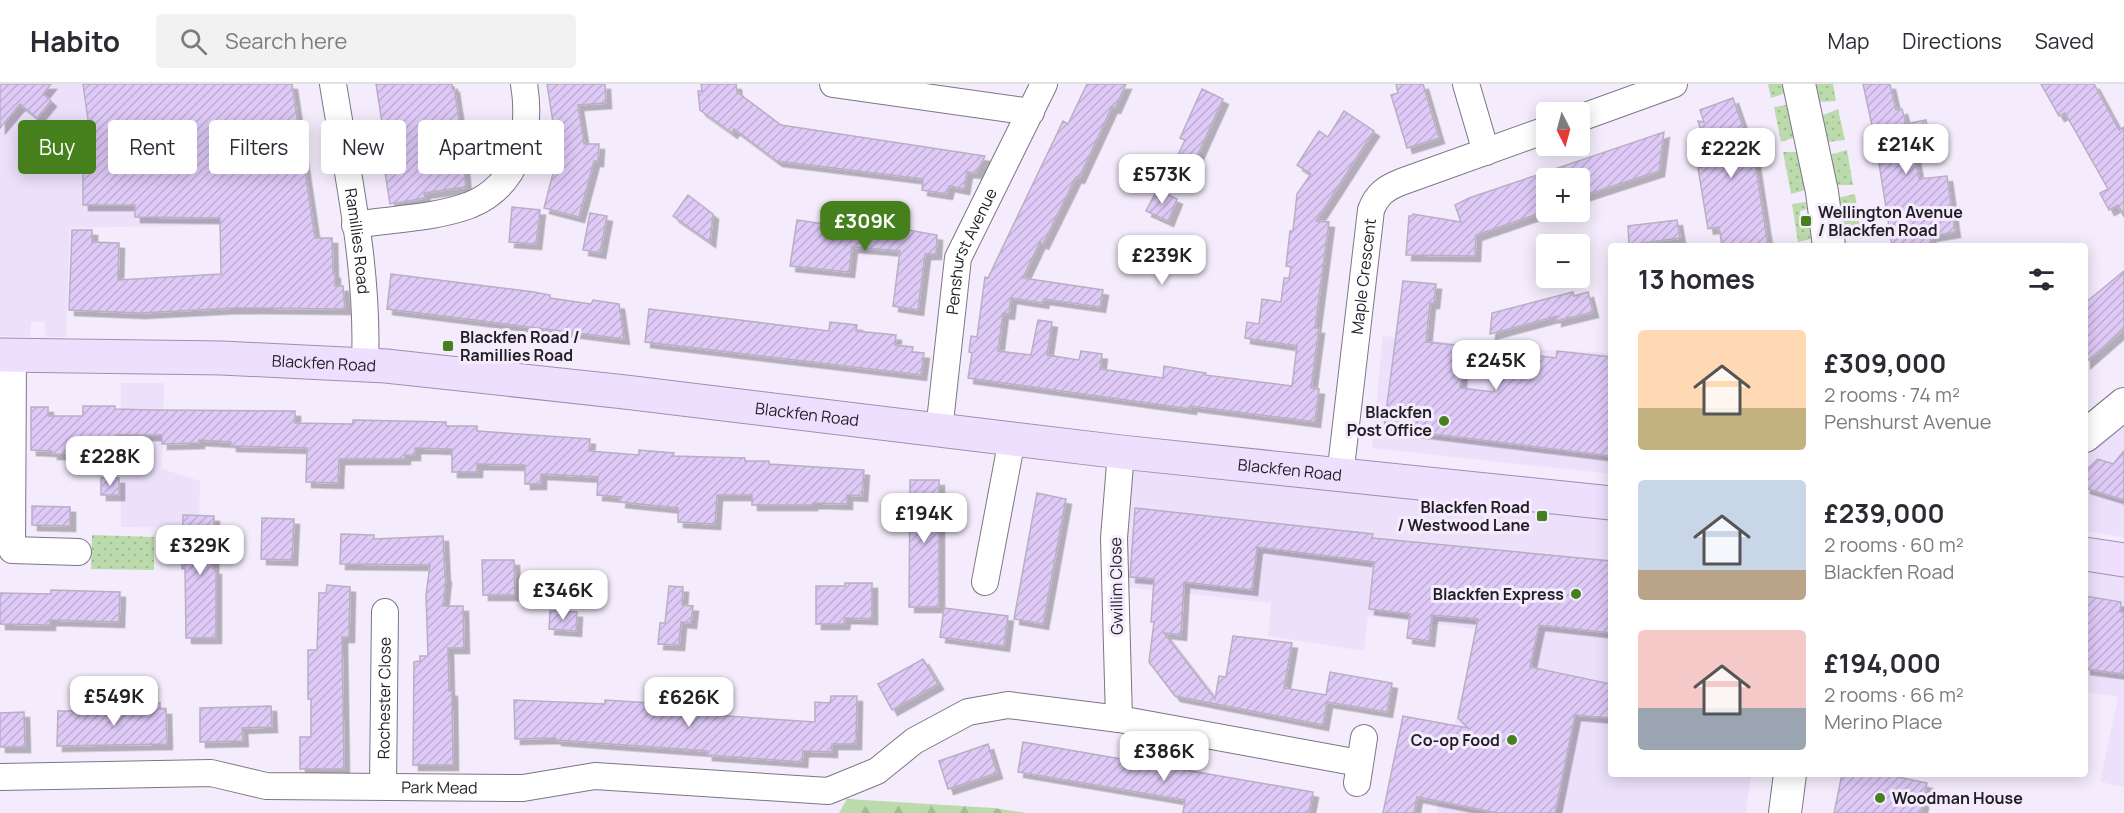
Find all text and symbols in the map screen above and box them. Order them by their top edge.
search box [156,14,576,68]
text: Habito [30,22,120,60]
icon: search [177,25,210,58]
text: Search here [225,26,347,56]
text: Map [1828,27,1869,55]
text: Directions [1902,27,2002,55]
text: Saved [2035,27,2094,55]
north arrow [1536,102,1590,156]
map controls [1536,102,1590,288]
chip: Buy [18,120,96,174]
chip: Rent [108,120,197,174]
chip: Filters [209,120,309,174]
chip: New [321,120,406,174]
chip: Apartment [418,120,564,174]
pin: £214K [1864,124,1948,175]
pin: £222K [1689,128,1773,179]
text: £214K [1877,130,1935,157]
text: £222K [1701,134,1761,161]
pin: £573K [1120,154,1204,205]
text: £573K [1133,160,1191,187]
button: + [1536,168,1590,222]
street label: Penshurst Avenue [941,184,1002,316]
street label: Ramillies Road [340,187,375,295]
pin: £309K [823,201,907,252]
place label: Wellington Avenue / Blackfen Road [1818,201,1963,241]
text: £309K [834,207,896,234]
marker: Wellington Avenue / Blackfen Road [1799,214,1813,228]
street label: Maple Crescent [1346,217,1381,336]
button: − [1536,234,1590,288]
pin: £239K [1120,235,1204,286]
text: £239K [1132,241,1192,268]
text: 13 homes [1638,261,1755,297]
icon: filters [2025,263,2058,296]
place label: Blackfen Road / Ramillies Road [460,326,580,366]
marker: Blackfen Road / Ramillies Road [441,339,455,353]
pin: £245K [1454,340,1538,391]
text: £309,000 [1824,345,1946,381]
text: £245K [1466,346,1526,373]
street label: Blackfen Road [271,349,377,376]
icon: home [1686,354,1758,426]
text: 2 rooms · 74 m² [1824,381,1960,408]
street label: Blackfen Road [754,397,860,431]
place label: Blackfen Post Office [1347,401,1432,441]
text: Penshurst Avenue [1824,408,1991,435]
marker: Blackfen Post Office [1437,414,1451,428]
pin: £228K [68,436,152,487]
text: £228K [80,442,140,469]
street label: Blackfen Road [1237,453,1343,486]
pin: £194K [882,493,966,544]
text: £239,000 [1824,495,1945,531]
place label: Blackfen Road / Westwood Lane [1397,496,1530,536]
text: £194K [895,499,953,526]
icon: home [1686,504,1758,576]
marker: Blackfen Road / Westwood Lane [1535,509,1549,523]
pin: £329K [158,525,242,576]
text: £329K [170,531,230,558]
text: 2 rooms · 60 m² [1824,531,1964,558]
street label: Gwillim Close [1104,537,1128,635]
text: Blackfen Road [1824,558,1954,585]
pin: £346K [521,570,605,621]
text: £346K [533,576,593,603]
place label: Blackfen Express [1433,583,1564,605]
marker: Blackfen Express [1569,587,1583,601]
street label: Rochester Close [372,637,396,759]
text: £194,000 [1824,645,1941,681]
icon: home [1686,654,1758,726]
pin: £549K [72,676,156,727]
pin: £626K [647,677,731,728]
text: 2 rooms · 66 m² [1824,681,1964,708]
text: £549K [84,682,144,709]
text: £626K [658,683,720,710]
text: Merino Place [1824,708,1942,735]
place label: Co-op Food [1411,729,1500,751]
pin: £386K [1122,731,1206,782]
marker: Co-op Food [1505,733,1519,747]
text: £386K [1134,737,1194,764]
street label: Park Mead [401,776,478,799]
place label: Woodman House [1892,787,2023,809]
marker: Woodman House [1873,791,1887,805]

